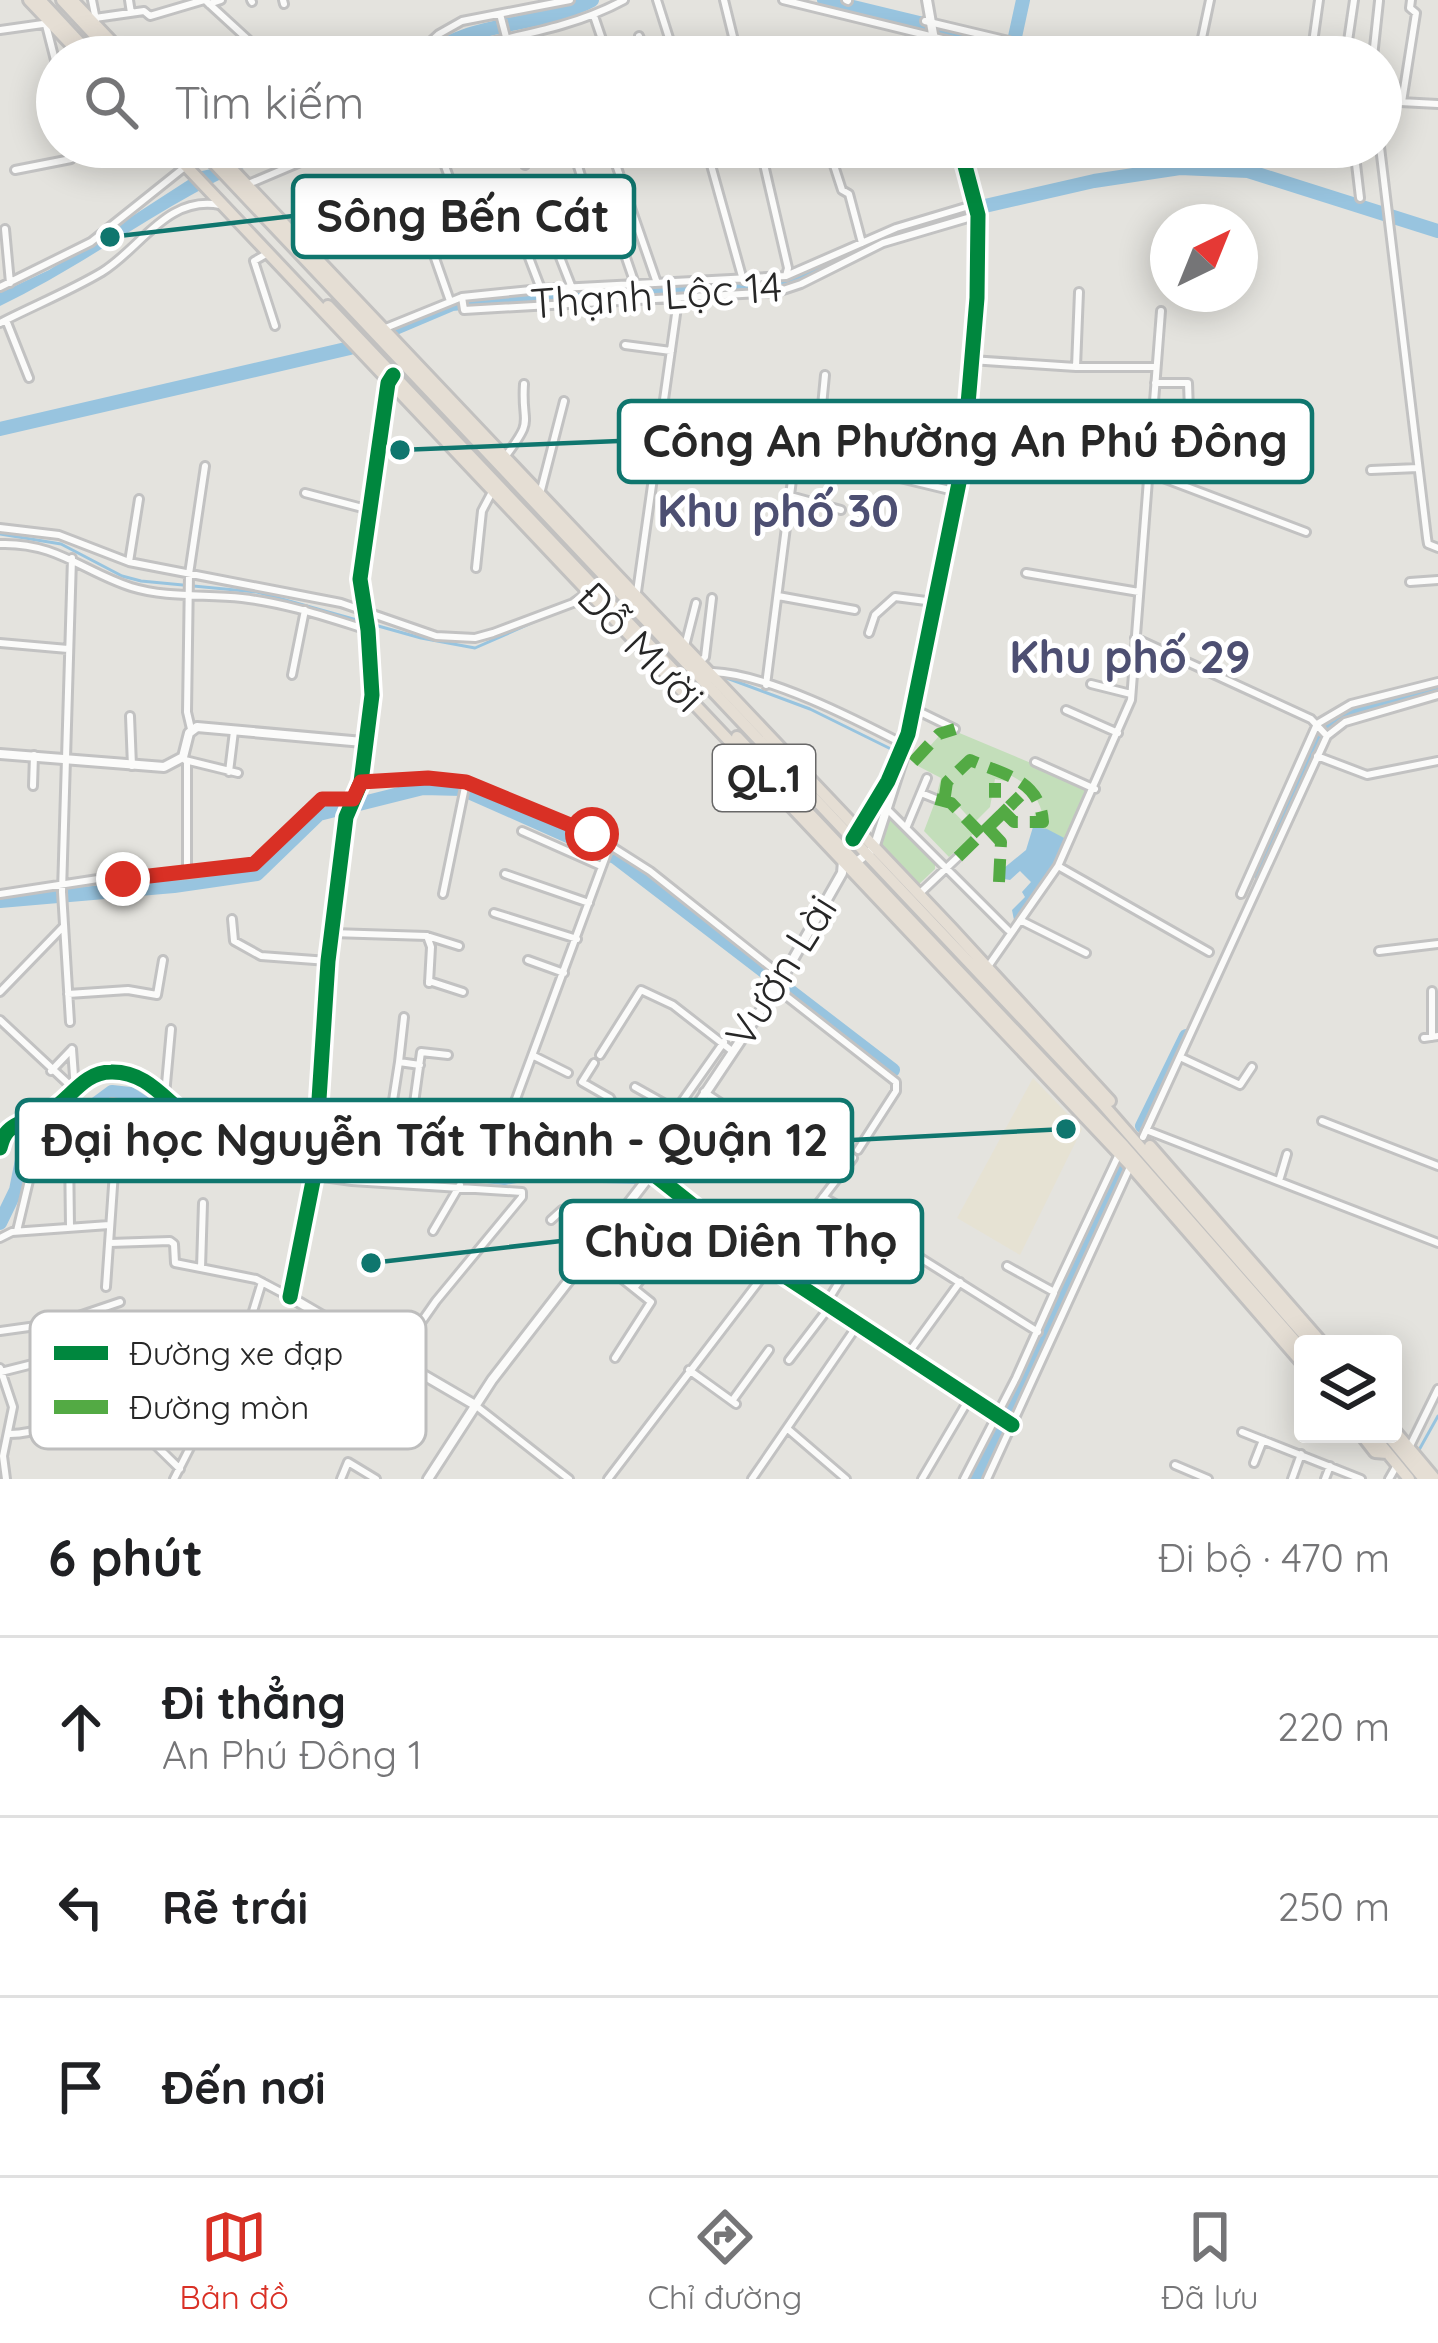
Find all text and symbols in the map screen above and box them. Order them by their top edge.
search box [36,36,1402,168]
icon: search [78,69,144,135]
text: Tìm kiếm [174,74,364,130]
callout: Sông Bến Cát [293,176,634,257]
text: Sông Bến Cát [316,187,610,243]
north arrow [1150,204,1258,312]
street label: Thạnh Lộc 14 [528,259,784,330]
callout: Công An Phường An Phú Đông [619,401,1312,482]
text: Công An Phường An Phú Đông [642,412,1288,468]
district label: Khu phố 30 [657,482,899,538]
street label: Đỗ Mười [567,571,716,723]
district label: Khu phố 29 [1009,628,1251,684]
road number: QL.1 [713,745,815,811]
route start [565,807,619,861]
route end [96,852,150,906]
street label: Vườn Lài [713,885,848,1057]
callout: Đại học Nguyễn Tất Thành - Quận 12 [17,1100,852,1181]
text: Đại học Nguyễn Tất Thành - Quận 12 [40,1111,829,1167]
callout: Chùa Diên Thọ [561,1201,922,1282]
text: Chùa Diên Thọ [584,1212,898,1268]
legend [30,1311,426,1449]
text: Đường xe đạp [129,1332,343,1373]
map controls [1294,1335,1402,1443]
button: layers [1294,1335,1402,1443]
text: Đường mòn [129,1386,309,1427]
text: 6 phút [48,1525,203,1589]
text: Đi bộ · 470 m [1158,1533,1390,1582]
text: Đi thẳng [162,1674,346,1730]
icon: ahead [48,1694,114,1760]
text: 220 m [1277,1702,1390,1751]
text: An Phú Đông 1 [162,1730,422,1779]
icon: left [48,1874,114,1940]
text: Rẽ trái [162,1879,308,1935]
text: 250 m [1278,1882,1390,1931]
icon: arrive [48,2054,114,2120]
text: Đến nơi [162,2059,326,2115]
tab: Bản đồ [179,2204,289,2317]
tab: Chỉ đường [648,2204,802,2317]
tab: Đã lưu [1161,2204,1259,2317]

